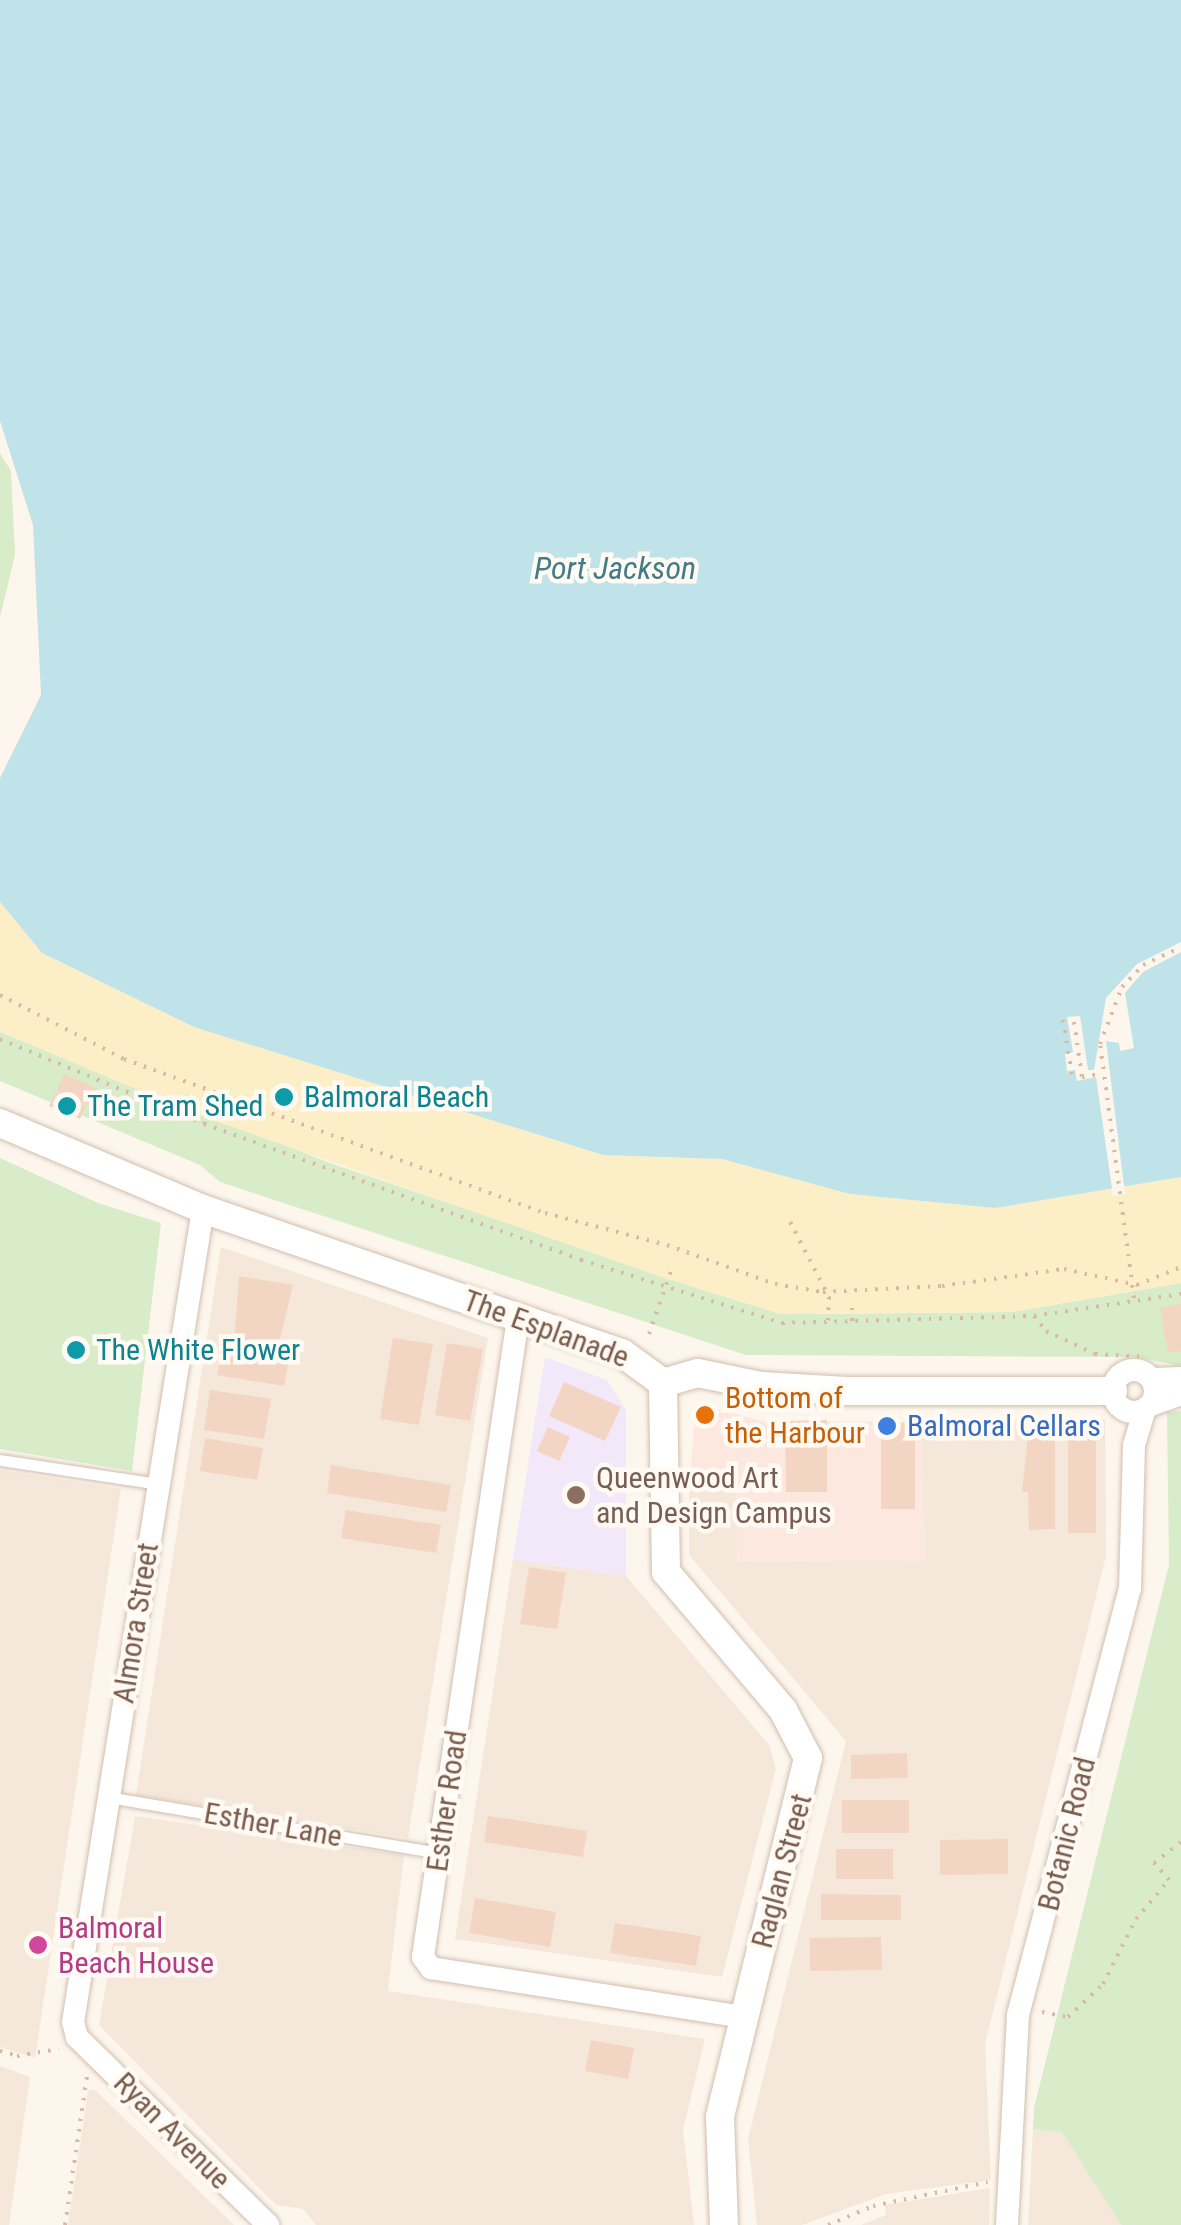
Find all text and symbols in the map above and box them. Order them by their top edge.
water label: Port Jackson [534,549,696,587]
place label: Balmoral Beach [304,1079,489,1115]
marker: Balmoral Beach [273,1086,295,1108]
place label: The Tram Shed [87,1088,264,1124]
marker: The Tram Shed [56,1095,78,1117]
street label: The Esplanade [458,1282,634,1376]
place label: The White Flower [96,1332,300,1368]
marker: The White Flower [65,1339,87,1361]
place label: Bottom of the Harbour [725,1380,865,1450]
marker: Bottom of the Harbour [694,1404,716,1426]
place label: Balmoral Cellars [907,1408,1101,1444]
marker: Balmoral Cellars [876,1415,898,1437]
place label: Queenwood Art and Design Campus [596,1460,832,1530]
marker: Queenwood Art and Design Campus [565,1484,587,1506]
street label: Almora Street [106,1540,166,1706]
street label: Esther Road [419,1728,475,1874]
street label: Botanic Road [1031,1753,1103,1915]
street label: Raglan Street [744,1790,820,1952]
street label: Esther Lane [201,1795,345,1855]
place label: Balmoral Beach House [58,1910,214,1980]
marker: Balmoral Beach House [27,1934,49,1956]
street label: Ryan Avenue [106,2065,238,2197]

